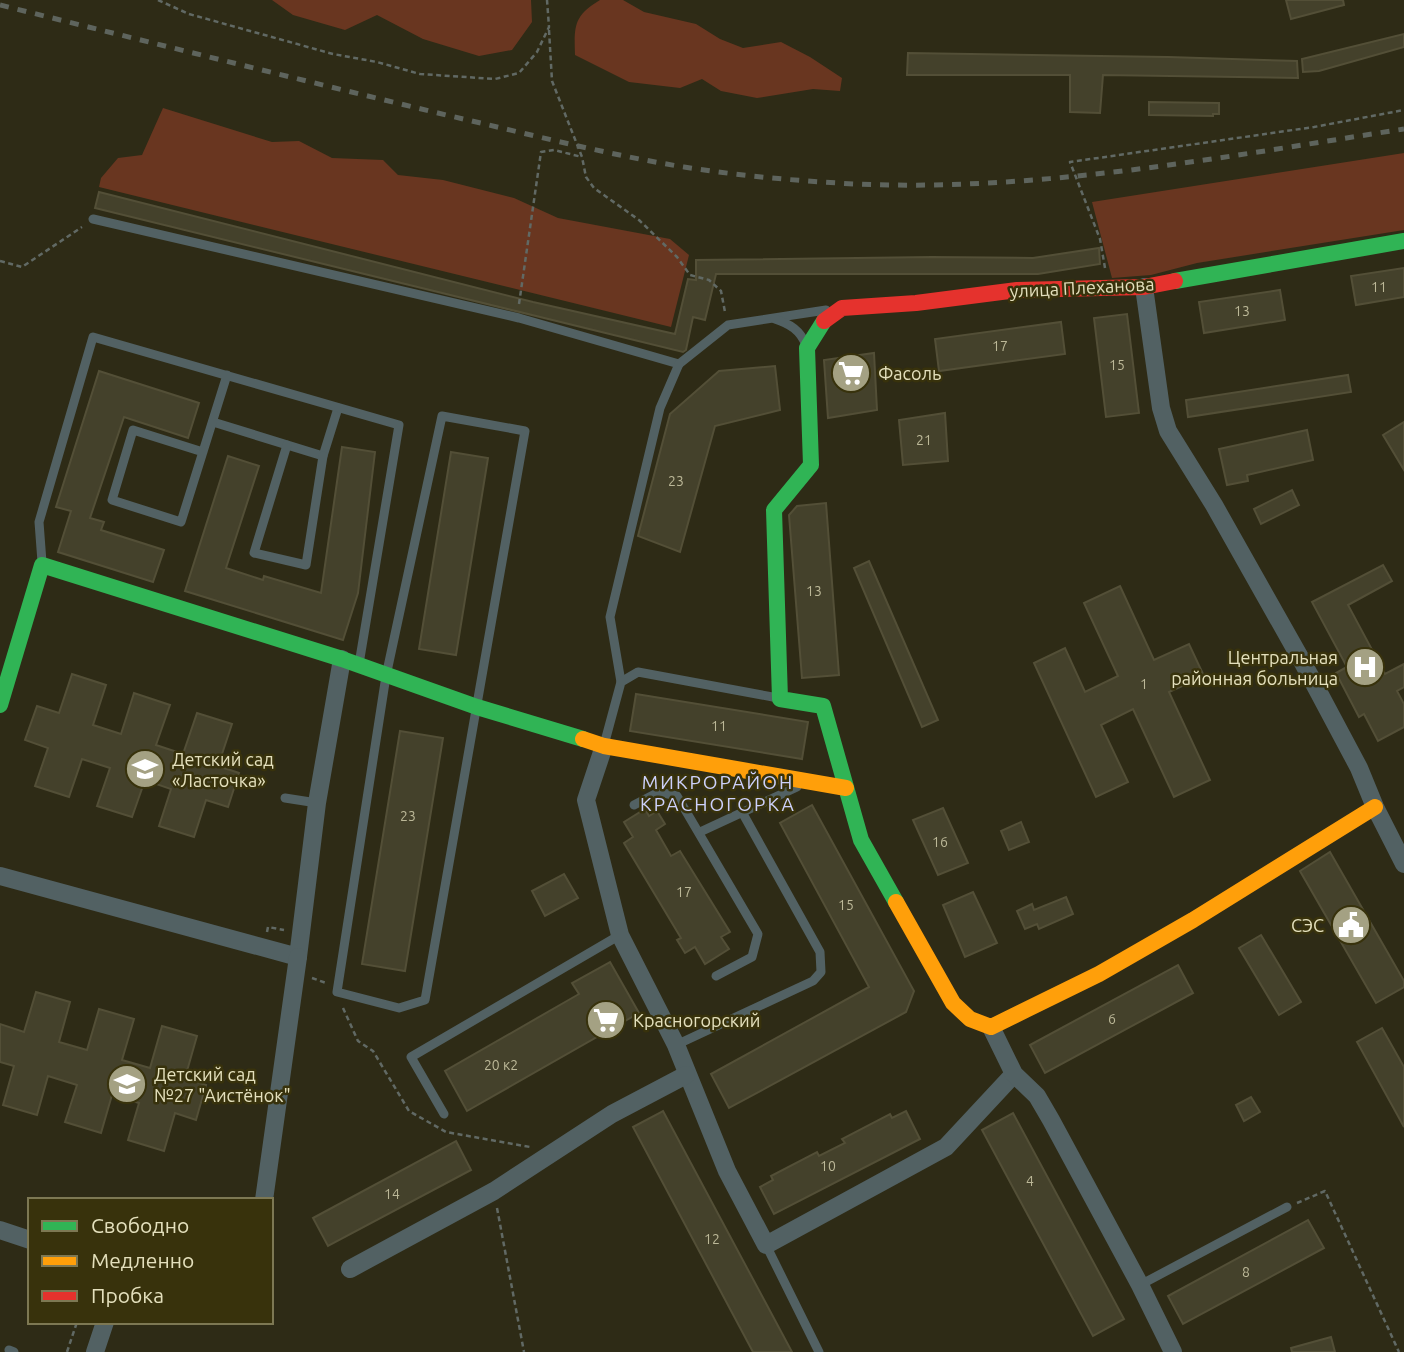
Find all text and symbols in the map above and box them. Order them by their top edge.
street label: улица Плеханова [1009,273,1155,301]
house number: 11 [1371,279,1387,295]
house number: 13 [1234,303,1250,319]
house number: 17 [992,338,1008,354]
supermarket icon: Фасоль [830,352,872,394]
house number: 15 [1109,357,1125,373]
place label: Фасоль [878,363,941,383]
house number: 21 [916,432,932,448]
house number: 23 [668,473,684,489]
house number: 13 [806,583,822,599]
hospital icon: Центральная районная больница [1344,646,1386,688]
place label: Центральная районная больница [1171,647,1338,688]
house number: 1 [1140,676,1148,692]
house number: 11 [711,718,727,734]
school or university icon: Детский сад «Ласточка» [124,748,166,790]
place label: Детский сад «Ласточка» [172,749,274,790]
district label: МИКРОРАЙОН КРАСНОГОРКА [640,771,796,815]
house number: 23 [400,808,416,824]
house number: 16 [932,834,948,850]
house number: 17 [676,884,692,900]
house number: 15 [838,897,854,913]
public building icon: СЭС [1330,904,1372,946]
place label: СЭС [1291,915,1324,935]
supermarket icon: Красногорский [585,999,627,1041]
place label: Красногорский [633,1010,760,1030]
house number: 6 [1108,1011,1116,1027]
house number: 20 к2 [484,1057,518,1073]
school or university icon: Детский сад №27 "Аистёнок" [106,1063,148,1105]
place label: Детский сад №27 "Аистёнок" [154,1064,291,1105]
house number: 10 [820,1158,836,1174]
house number: 4 [1026,1173,1034,1189]
house number: 14 [384,1186,400,1202]
legend [28,1198,273,1324]
text: Свободно [91,1213,189,1237]
house number: 12 [704,1231,720,1247]
text: Медленно [91,1248,194,1272]
house number: 8 [1242,1264,1250,1280]
text: Пробка [91,1283,164,1307]

